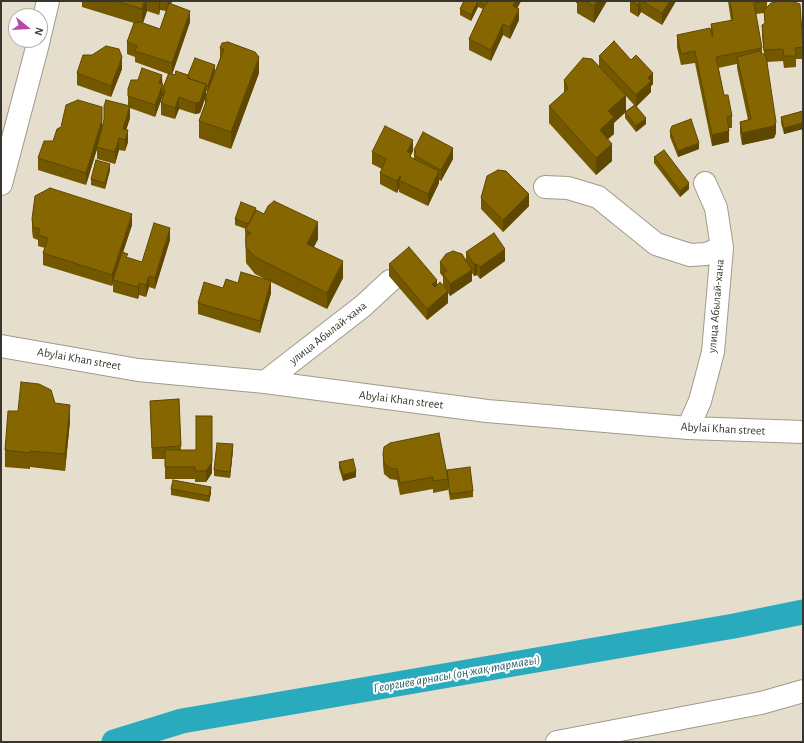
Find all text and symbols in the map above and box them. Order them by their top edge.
north arrow [8,8,48,48]
text: N [33,26,45,37]
street label: улица Абылай-хана [705,259,727,353]
street label: улица Абылай-хана [286,298,370,368]
street label: Abylai Khan street [36,345,122,373]
street label: Abylai Khan street [358,388,444,412]
street label: Abylai Khan street [680,420,766,438]
water label: Георгиев арнасы (оң жақ тармағы) [372,652,542,696]

